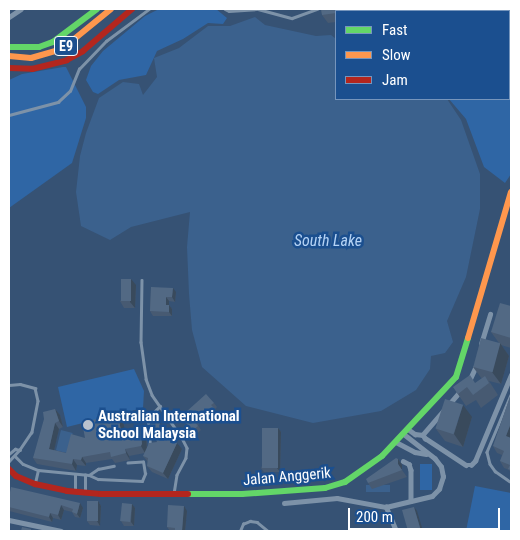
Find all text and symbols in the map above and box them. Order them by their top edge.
legend [335,10,510,100]
text: Fast [382,21,407,39]
road number: E9 [54,34,78,58]
text: Slow [382,46,411,64]
text: Jam [382,71,408,89]
water label: South Lake [294,231,362,251]
place label: Australian International School Malaysia [98,407,240,442]
marker: Australian International School Malaysia [82,419,94,431]
street label: Jalan Anggerik [242,464,332,490]
scale bar [350,498,502,530]
text: 200 m [356,508,393,526]

